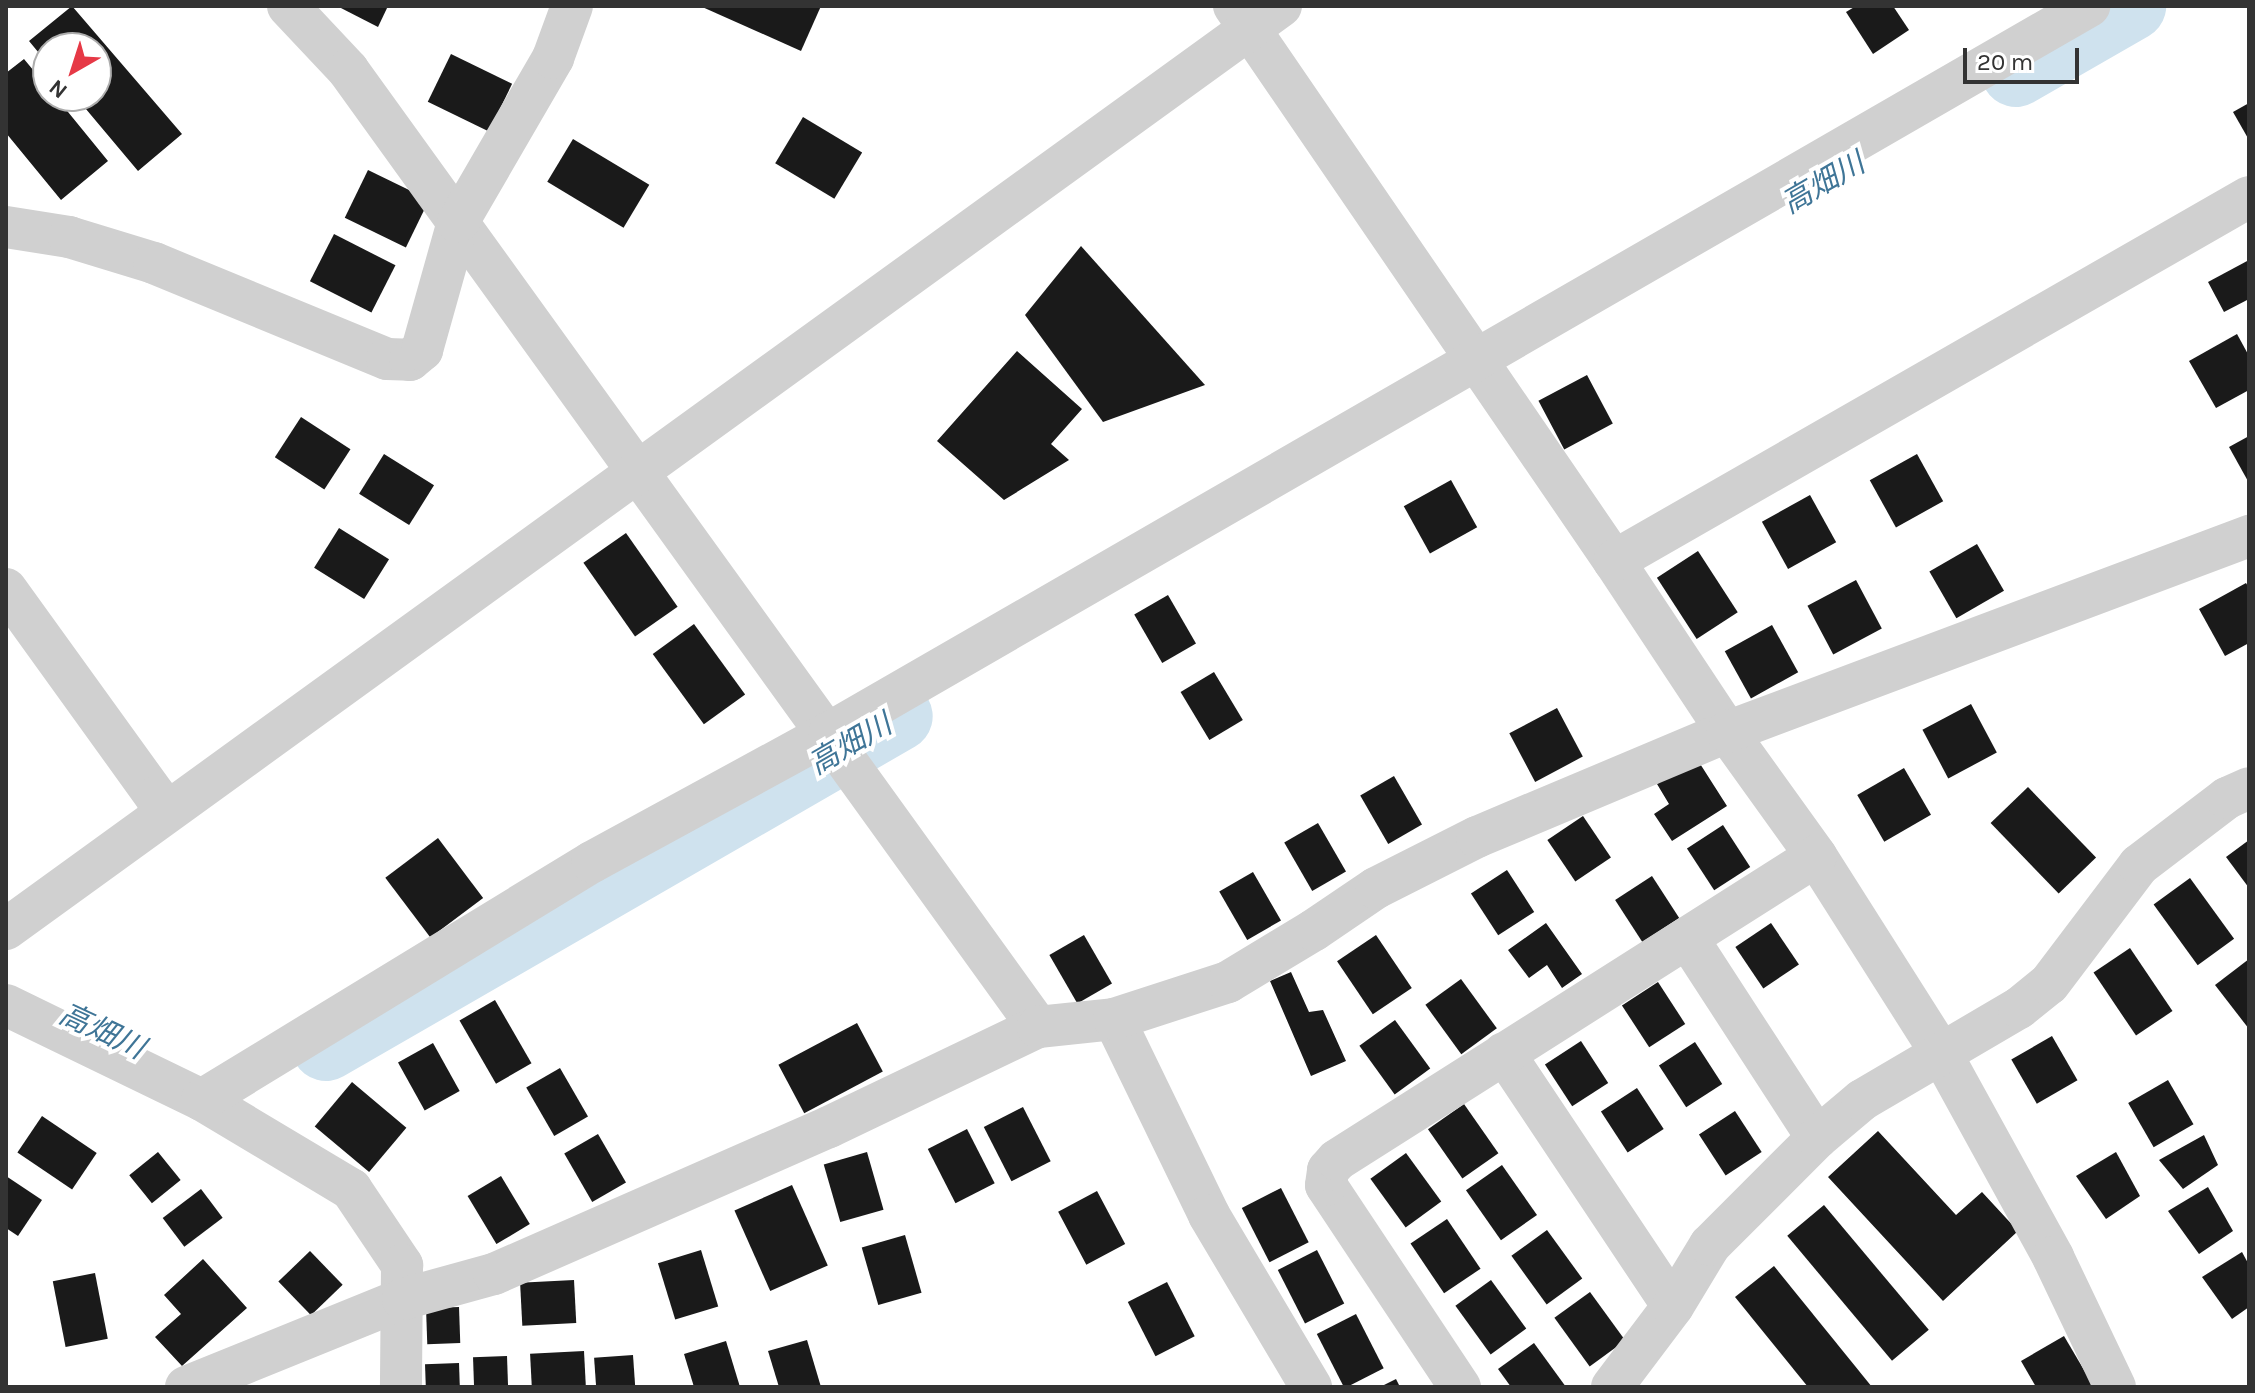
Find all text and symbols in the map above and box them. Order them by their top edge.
north arrow [32,32,112,112]
scale bar [1967,32,2083,82]
text: 20 m [1977,48,2033,76]
text: N [44,74,72,104]
water label: 高畑川 [1775,145,1871,221]
water label: 高畑川 [802,706,898,782]
water label: 高畑川 [54,996,150,1066]

